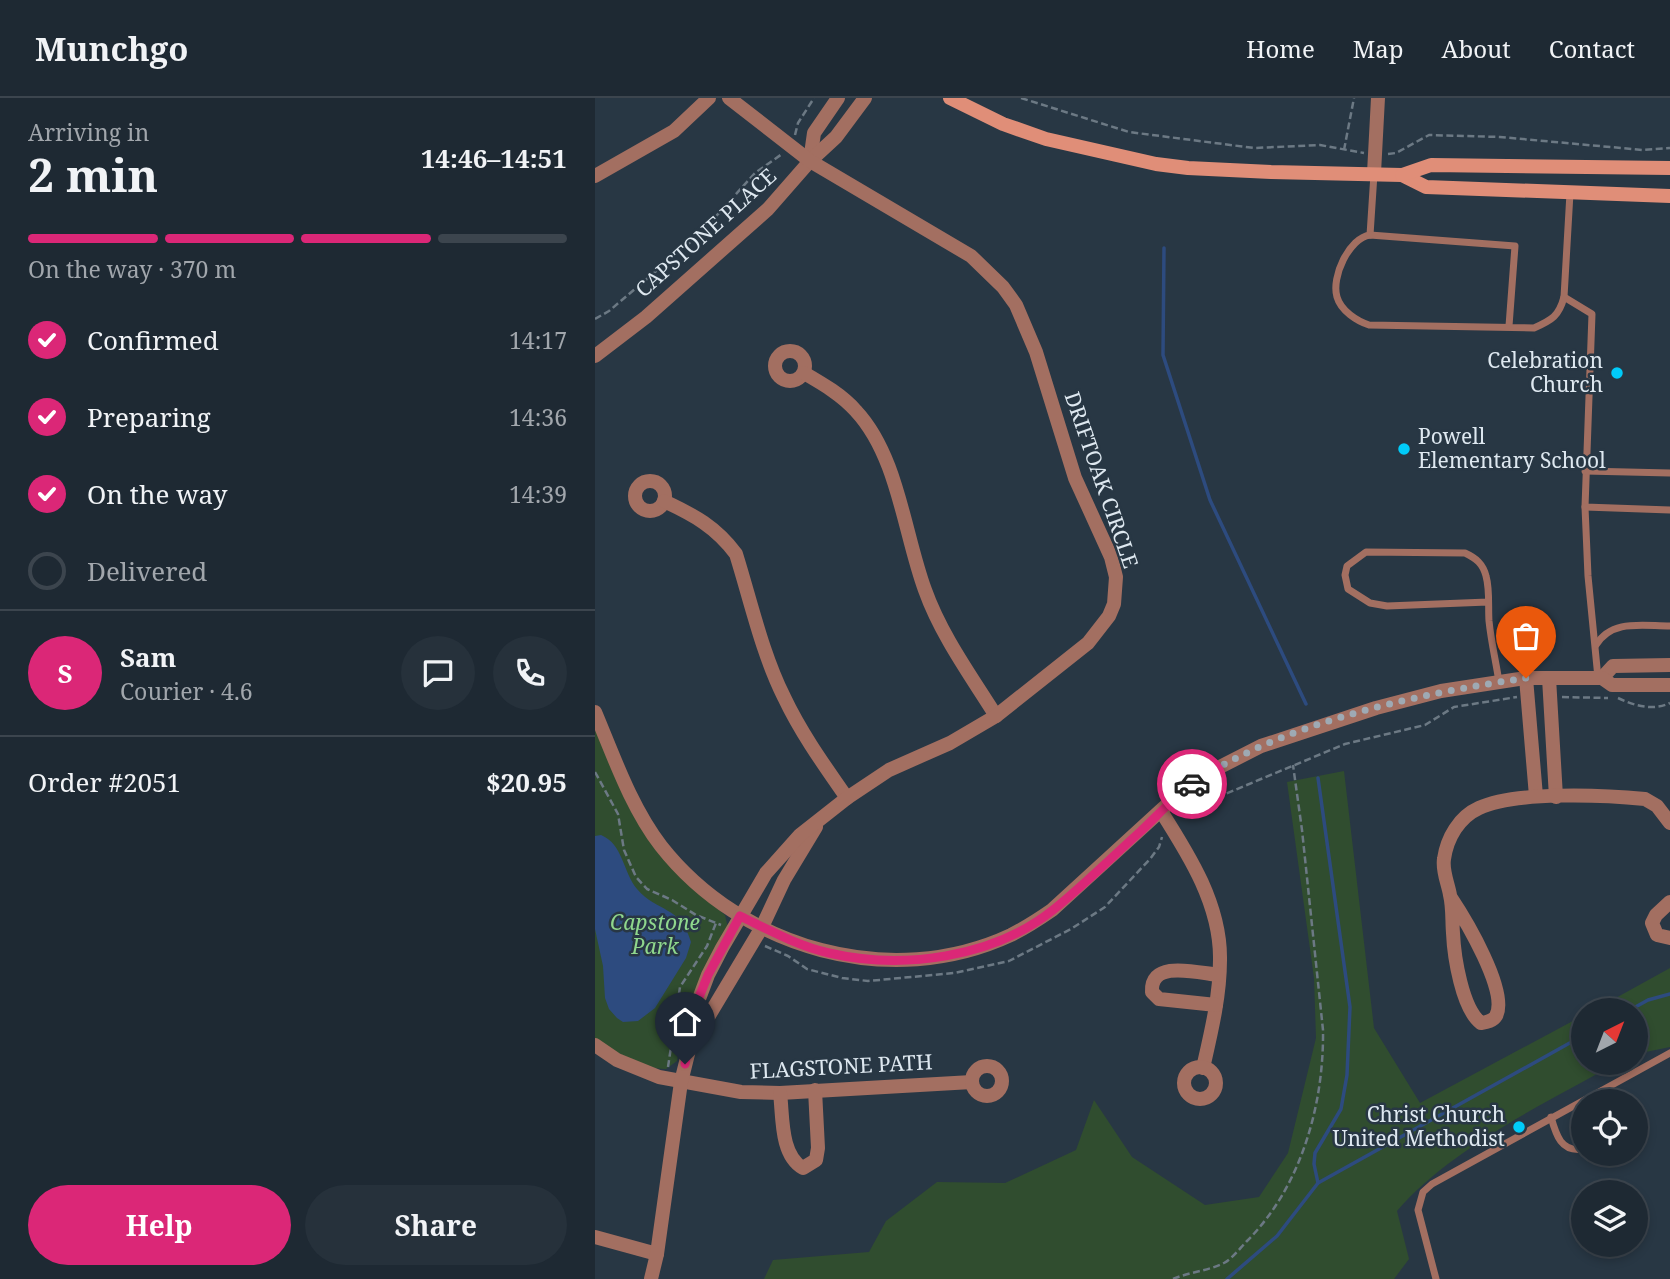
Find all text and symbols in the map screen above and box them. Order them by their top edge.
text: Munchgo [35,26,189,71]
text: Home [1246,32,1315,65]
text: Map [1353,32,1404,65]
text: About [1442,32,1511,65]
text: Contact [1549,32,1635,65]
text: Arriving in [28,116,149,148]
text: 14:46–14:51 [421,140,567,176]
text: 2 min [28,143,158,205]
street label: CAPSTONE PLACE [629,162,782,303]
text: On the way · 370 m [28,253,236,285]
icon: check [28,321,66,359]
text: Confirmed [87,322,219,358]
text: 14:17 [509,324,567,356]
place label: Celebration Church [1487,346,1603,398]
marker: Celebration Church [1609,365,1625,381]
street label: DRIFTOAK CIRCLE [1059,388,1145,572]
icon: check [28,398,66,436]
text: Preparing [87,399,211,435]
text: 14:36 [509,401,567,433]
place label: Powell Elementary School [1418,422,1606,474]
marker: Powell Elementary School [1396,441,1412,457]
icon: check [28,475,66,513]
text: On the way [87,476,227,512]
text: 14:39 [509,478,567,510]
text: Delivered [87,553,207,589]
pin [1496,606,1556,678]
icon: bag [1507,617,1545,655]
button: chat [401,636,475,710]
button: phone [493,636,567,710]
text: Sam [120,639,176,675]
text: S [57,655,73,691]
text: Courier · 4.6 [120,675,253,707]
courier [1157,749,1227,819]
text: Order #2051 [28,764,181,800]
text: $20.95 [486,764,567,800]
icon: car [1173,765,1211,803]
park label: Capstone Park [610,908,700,960]
pin [655,992,715,1064]
north arrow [1571,998,1649,1074]
map controls [1571,998,1648,1257]
icon: home [666,1003,704,1041]
street label: FLAGSTONE PATH [749,1047,933,1085]
button: locate [1571,1089,1648,1166]
place label: Christ Church United Methodist [1332,1100,1505,1152]
marker: Christ Church United Methodist [1511,1119,1527,1135]
button: layers [1571,1180,1648,1257]
button: Help [28,1185,291,1265]
button: Share [305,1185,567,1265]

